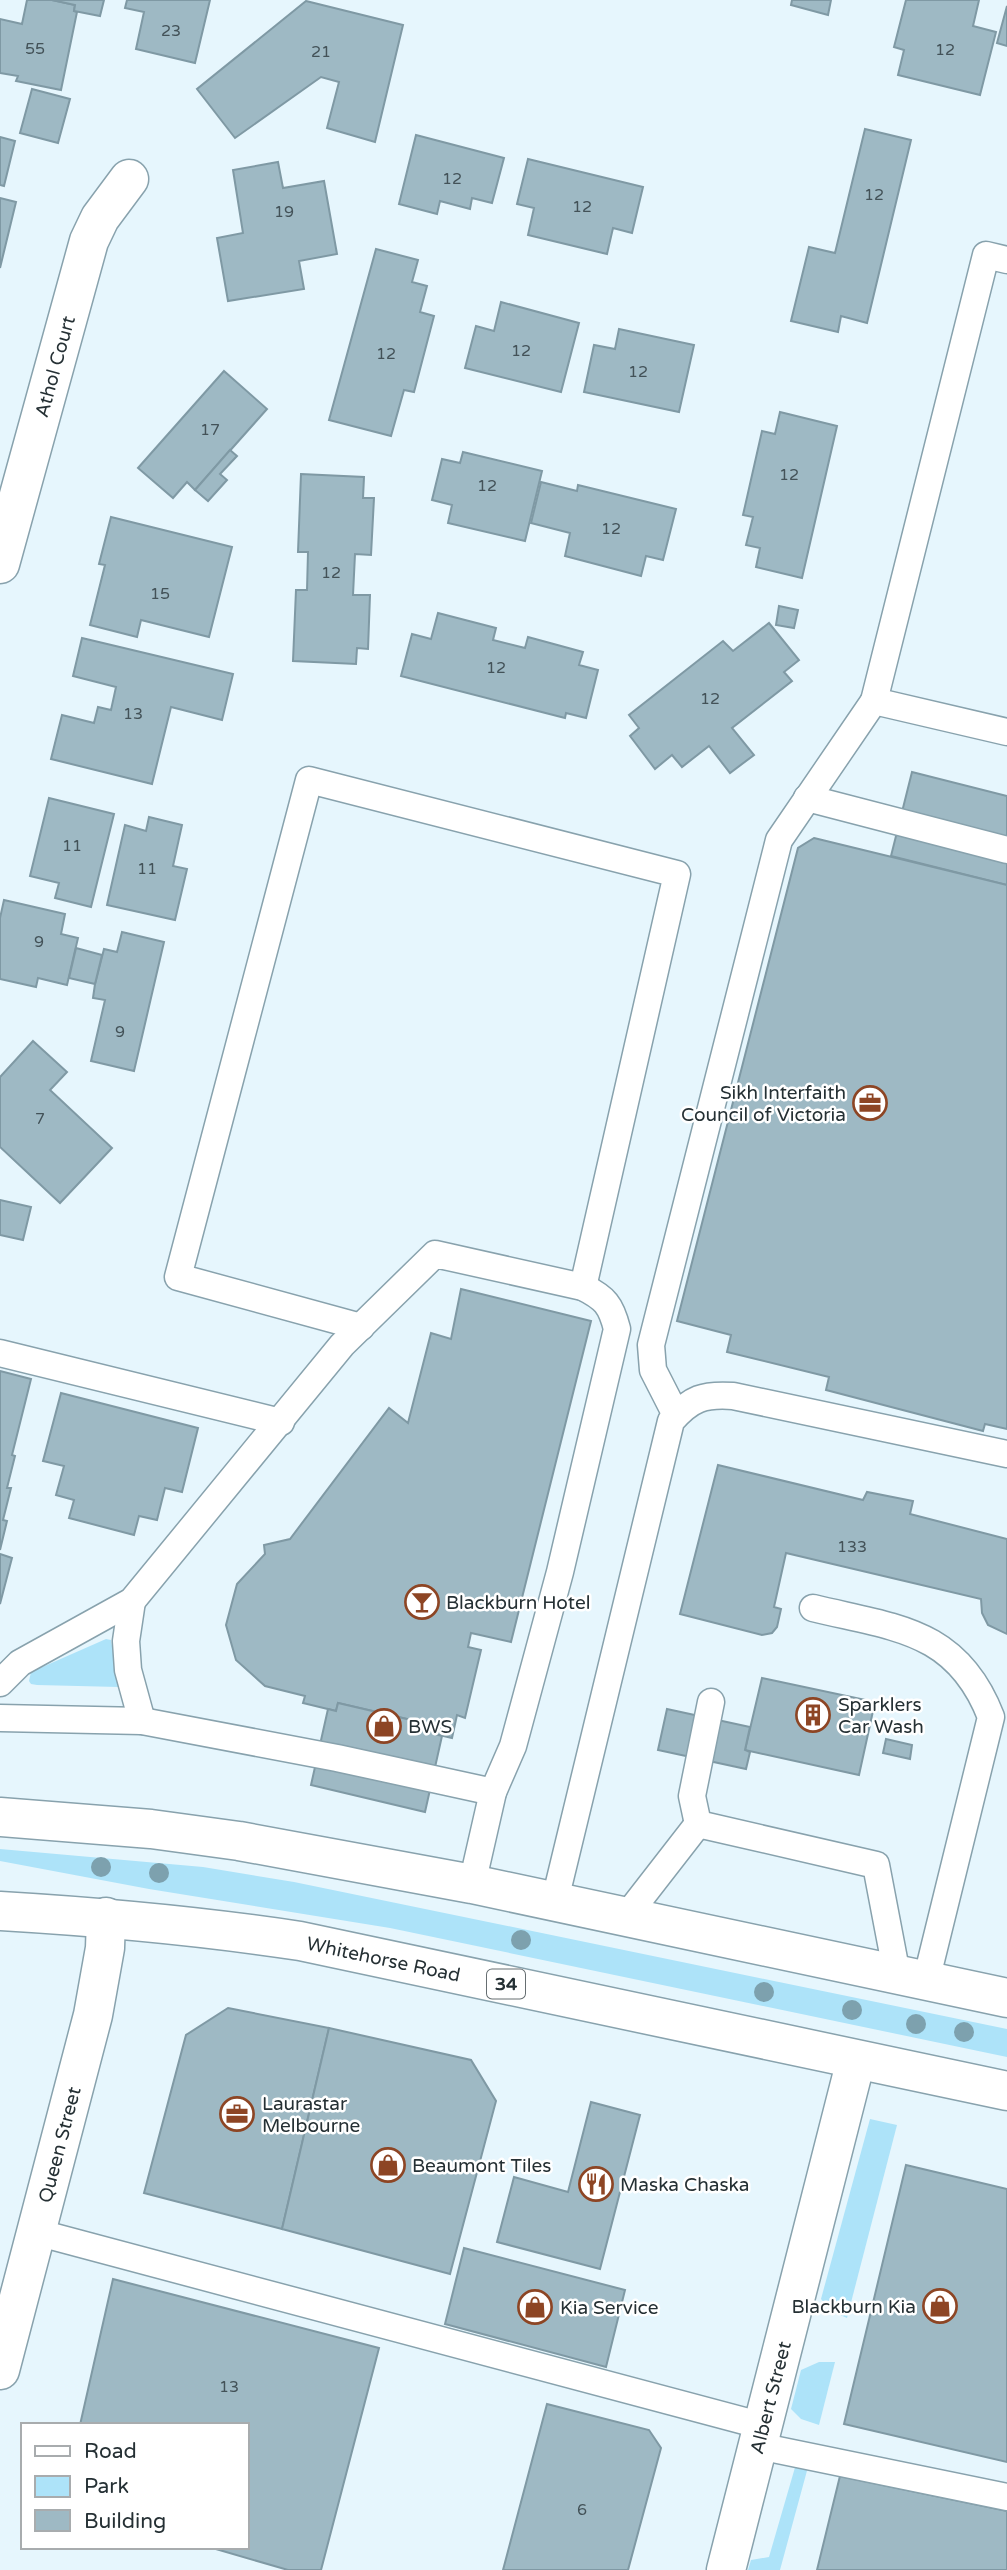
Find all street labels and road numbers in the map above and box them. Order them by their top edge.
street label: Athol Court [31,313,80,420]
street label: Whitehorse Road [305,1933,462,1987]
road number: 34 [487,1970,525,1998]
street label: Queen Street [34,2084,86,2205]
street label: Albert Street [746,2339,796,2456]

